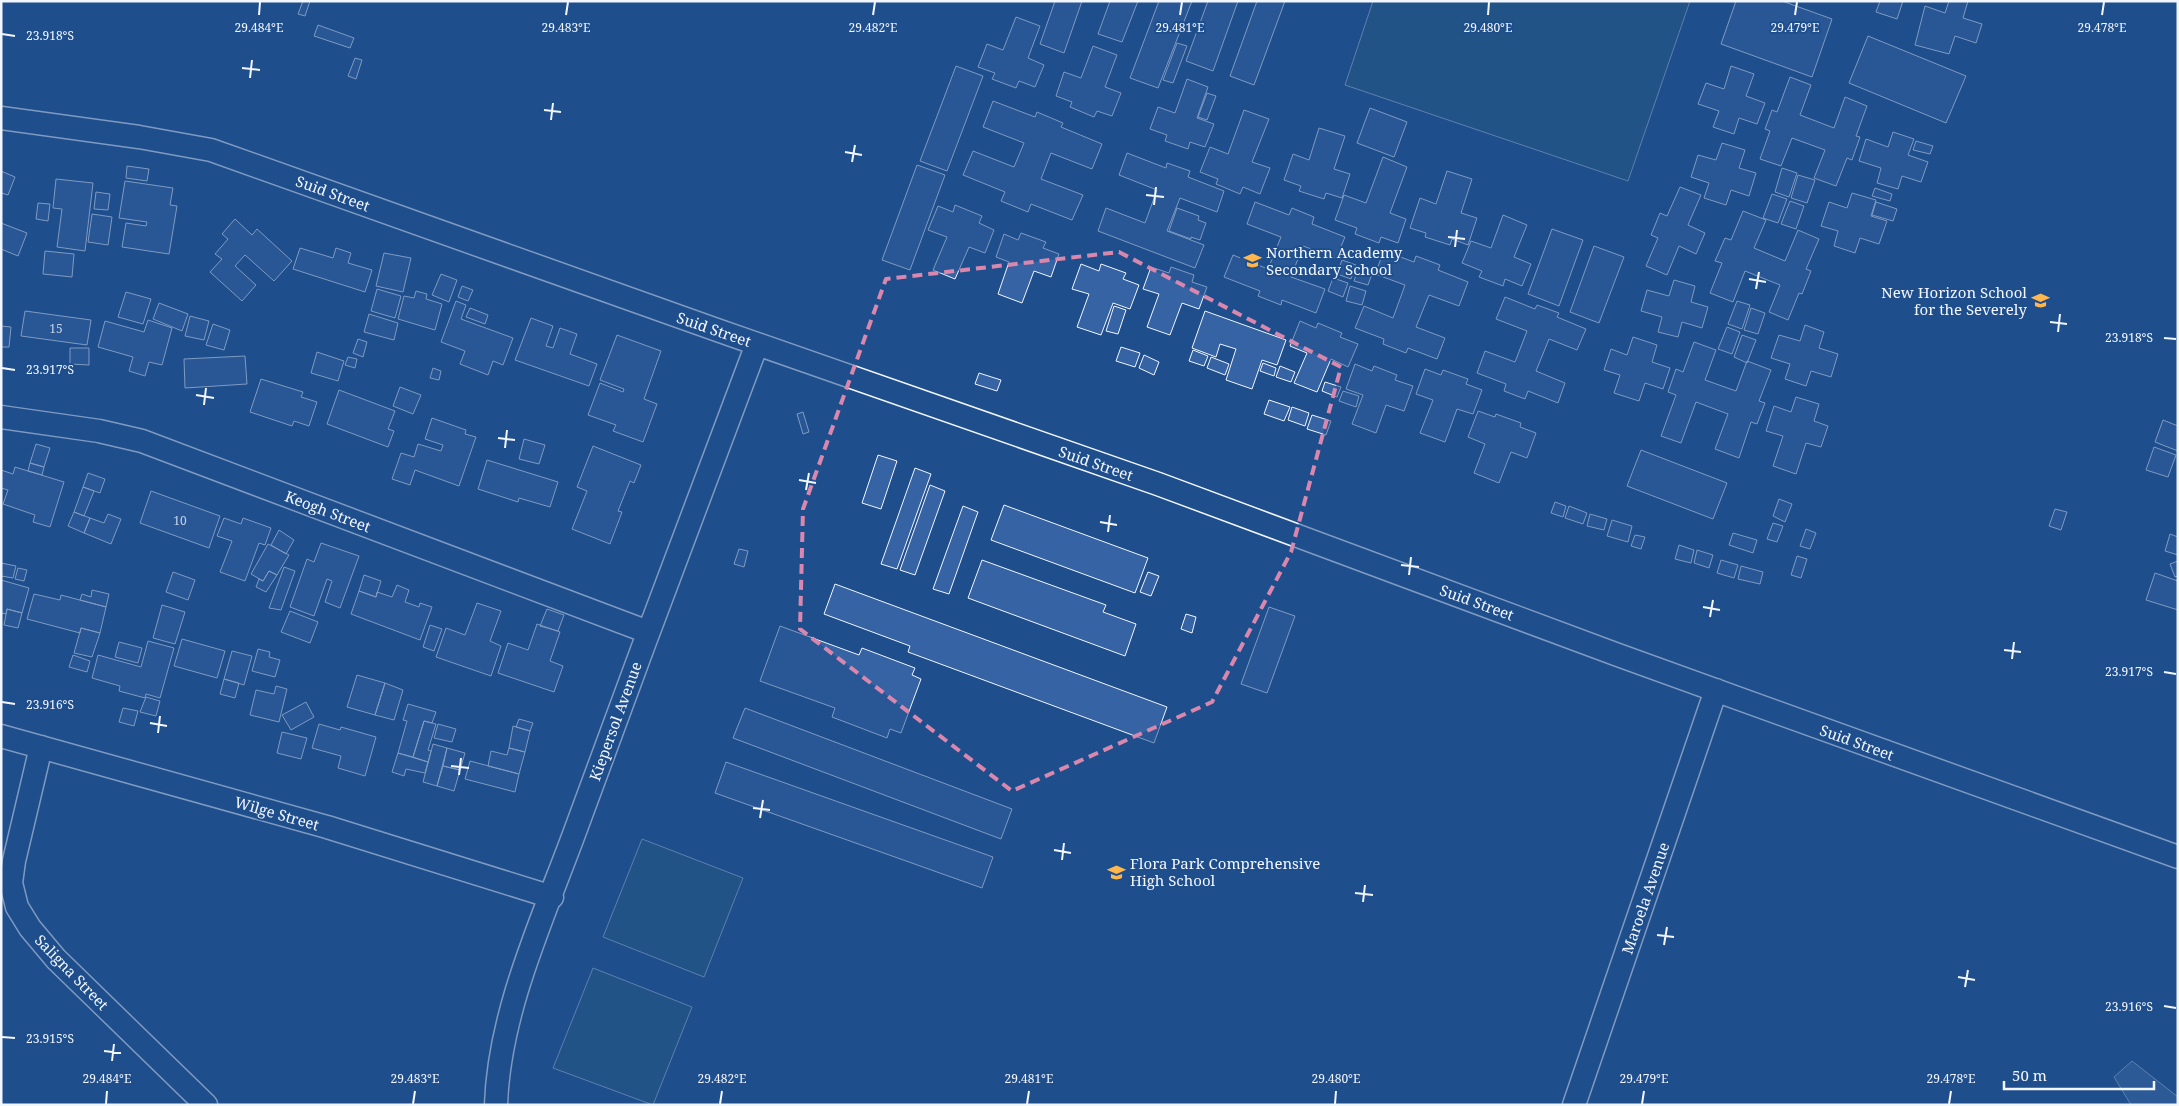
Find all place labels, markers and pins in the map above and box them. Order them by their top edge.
place label: Northern Academy Secondary School [1266,242,1403,279]
school or university icon: Northern Academy Secondary School [1242,251,1262,271]
place label: New Horizon School for the Severely [1881,282,2028,319]
school or university icon: New Horizon School for the Severely [2031,291,2051,311]
place label: Flora Park Comprehensive High School [1130,853,1320,890]
school or university icon: Flora Park Comprehensive High School [1106,862,1126,882]

